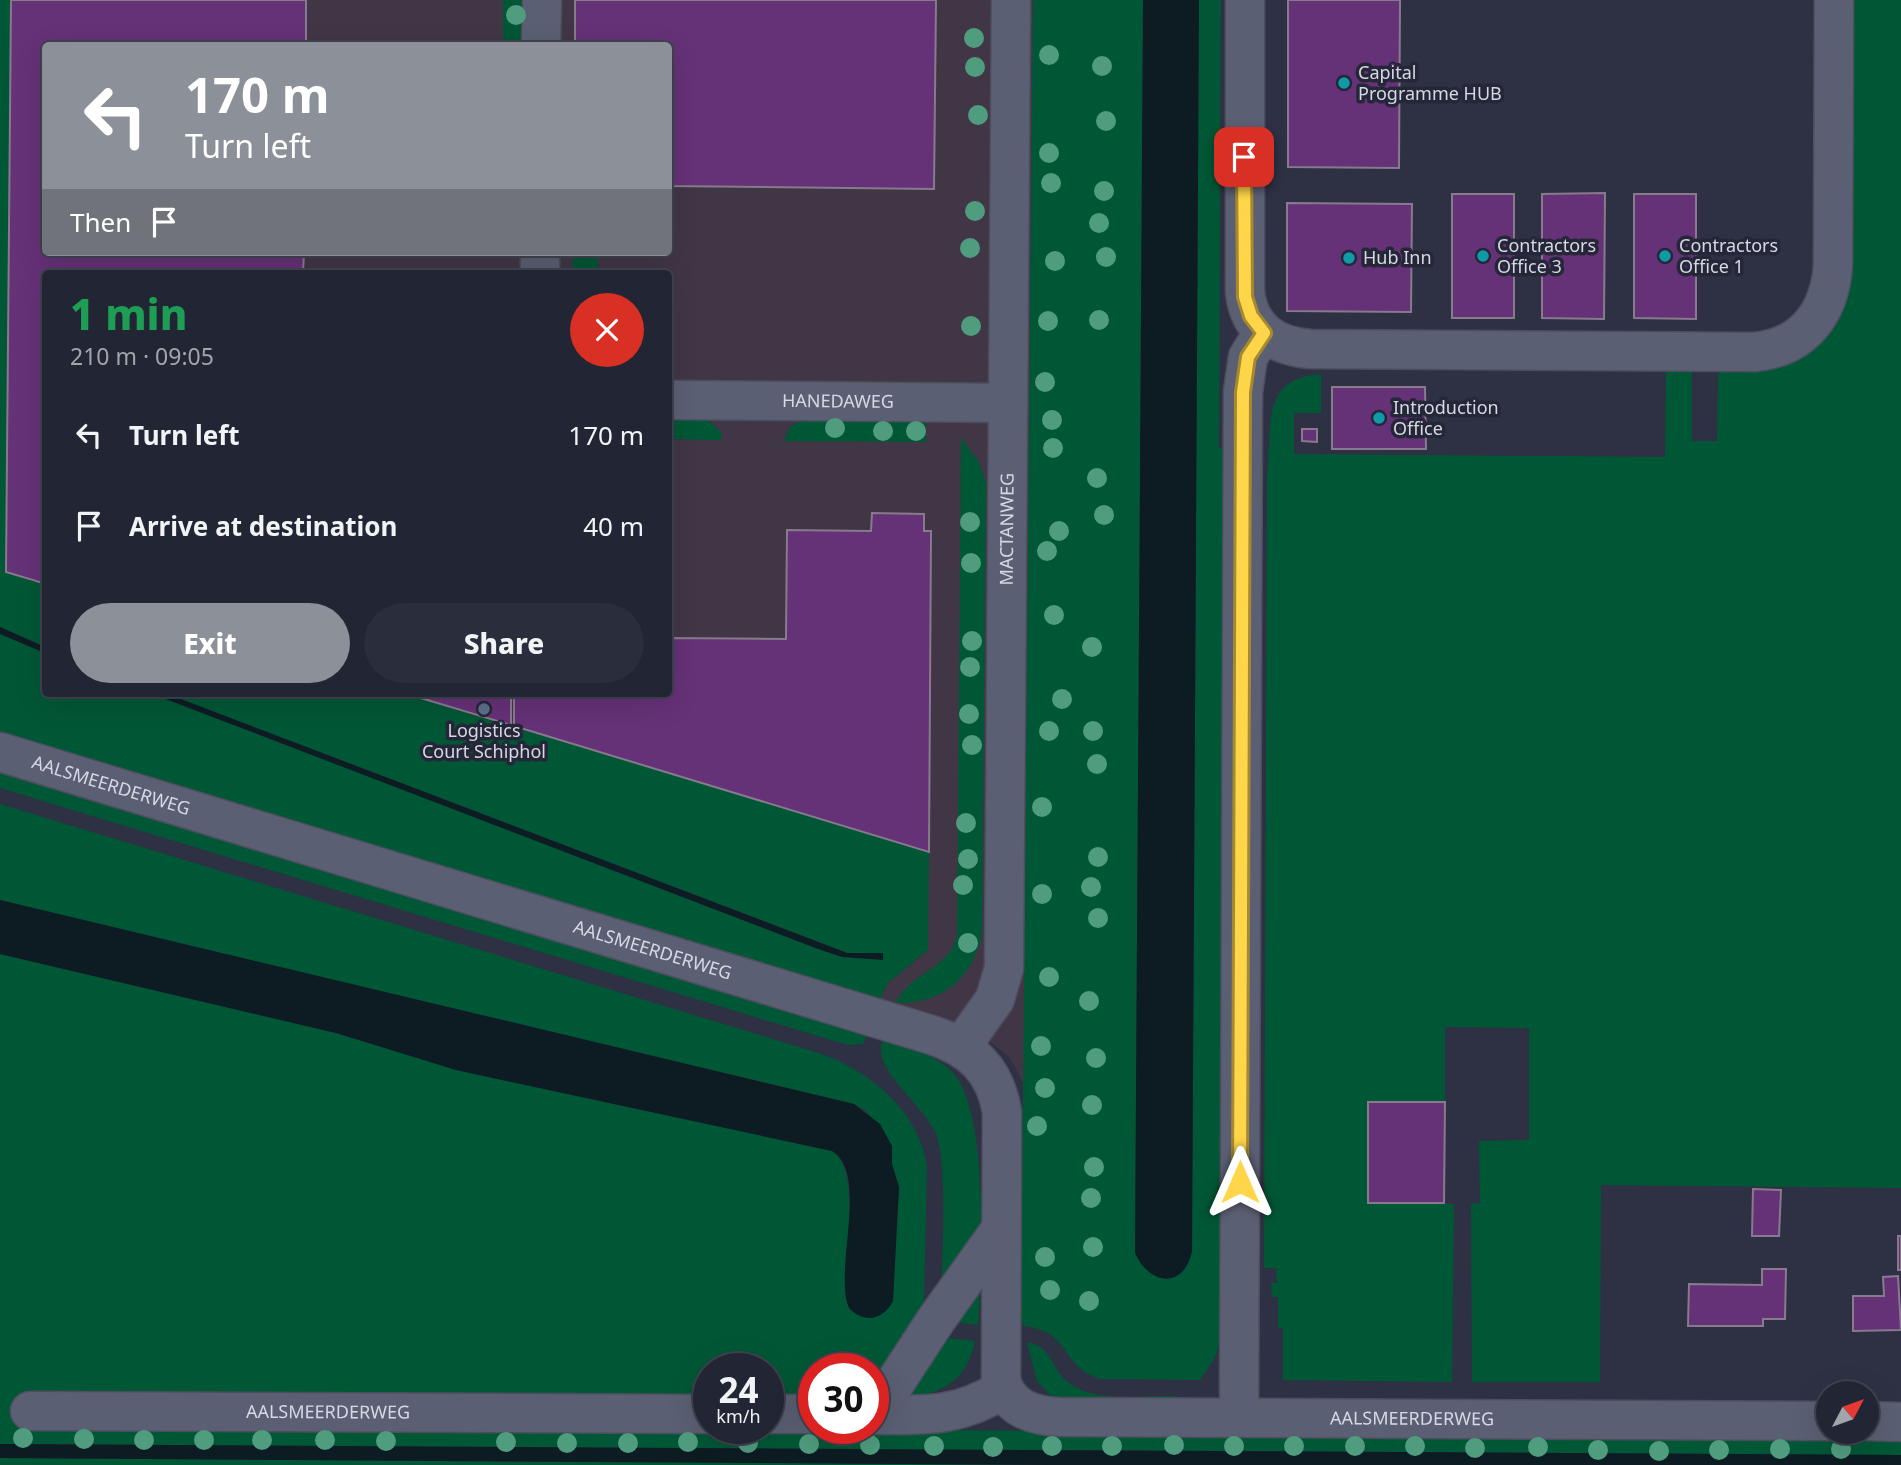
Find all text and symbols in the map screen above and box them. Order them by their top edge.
place label: Capital Programme HUB [1358,60,1502,105]
text: 170 m [185,61,330,127]
icon: left [70,70,161,161]
marker: Capital Programme HUB [1336,75,1352,91]
text: Turn left [185,124,311,167]
pin [1214,127,1274,187]
icon: arrive [1225,138,1263,176]
icon: arrive [145,203,183,241]
text: Then [70,204,131,240]
place label: Contractors Office 3 [1497,233,1596,278]
place label: Contractors Office 1 [1679,233,1778,278]
place label: Hub Inn [1363,245,1432,269]
marker: Contractors Office 3 [1475,248,1491,264]
marker: Contractors Office 1 [1657,248,1673,264]
marker: Hub Inn [1341,250,1357,266]
text: 1 min [70,285,187,342]
button: close [570,293,644,367]
text: 210 m · 09:05 [70,340,214,372]
street label: HANEDAWEG [782,388,894,413]
place label: Introduction Office [1393,395,1499,440]
marker: Introduction Office [1371,410,1387,426]
icon: left [70,416,108,454]
text: Turn left [129,417,240,453]
text: 170 m [568,417,644,453]
street label: MACTANWEG [994,473,1019,586]
icon: arrive [70,507,108,545]
text: Arrive at destination [129,508,398,544]
text: 40 m [583,508,644,544]
button: Exit [70,603,350,683]
button: Share [364,603,644,683]
marker: Logistics Court Schiphol [476,701,492,717]
place label: Logistics Court Schiphol [422,718,546,763]
street label: AALSMEERDERWEG [29,749,193,820]
street label: AALSMEERDERWEG [571,914,735,985]
position arrow [1203,1145,1277,1219]
speed limit sign: 30 [798,1353,889,1444]
text: 24 [718,1366,759,1413]
north arrow [1816,1381,1880,1444]
map controls [1816,1381,1879,1444]
street label: AALSMEERDERWEG [246,1399,410,1424]
text: km/h [716,1404,761,1428]
street label: AALSMEERDERWEG [1330,1405,1494,1430]

